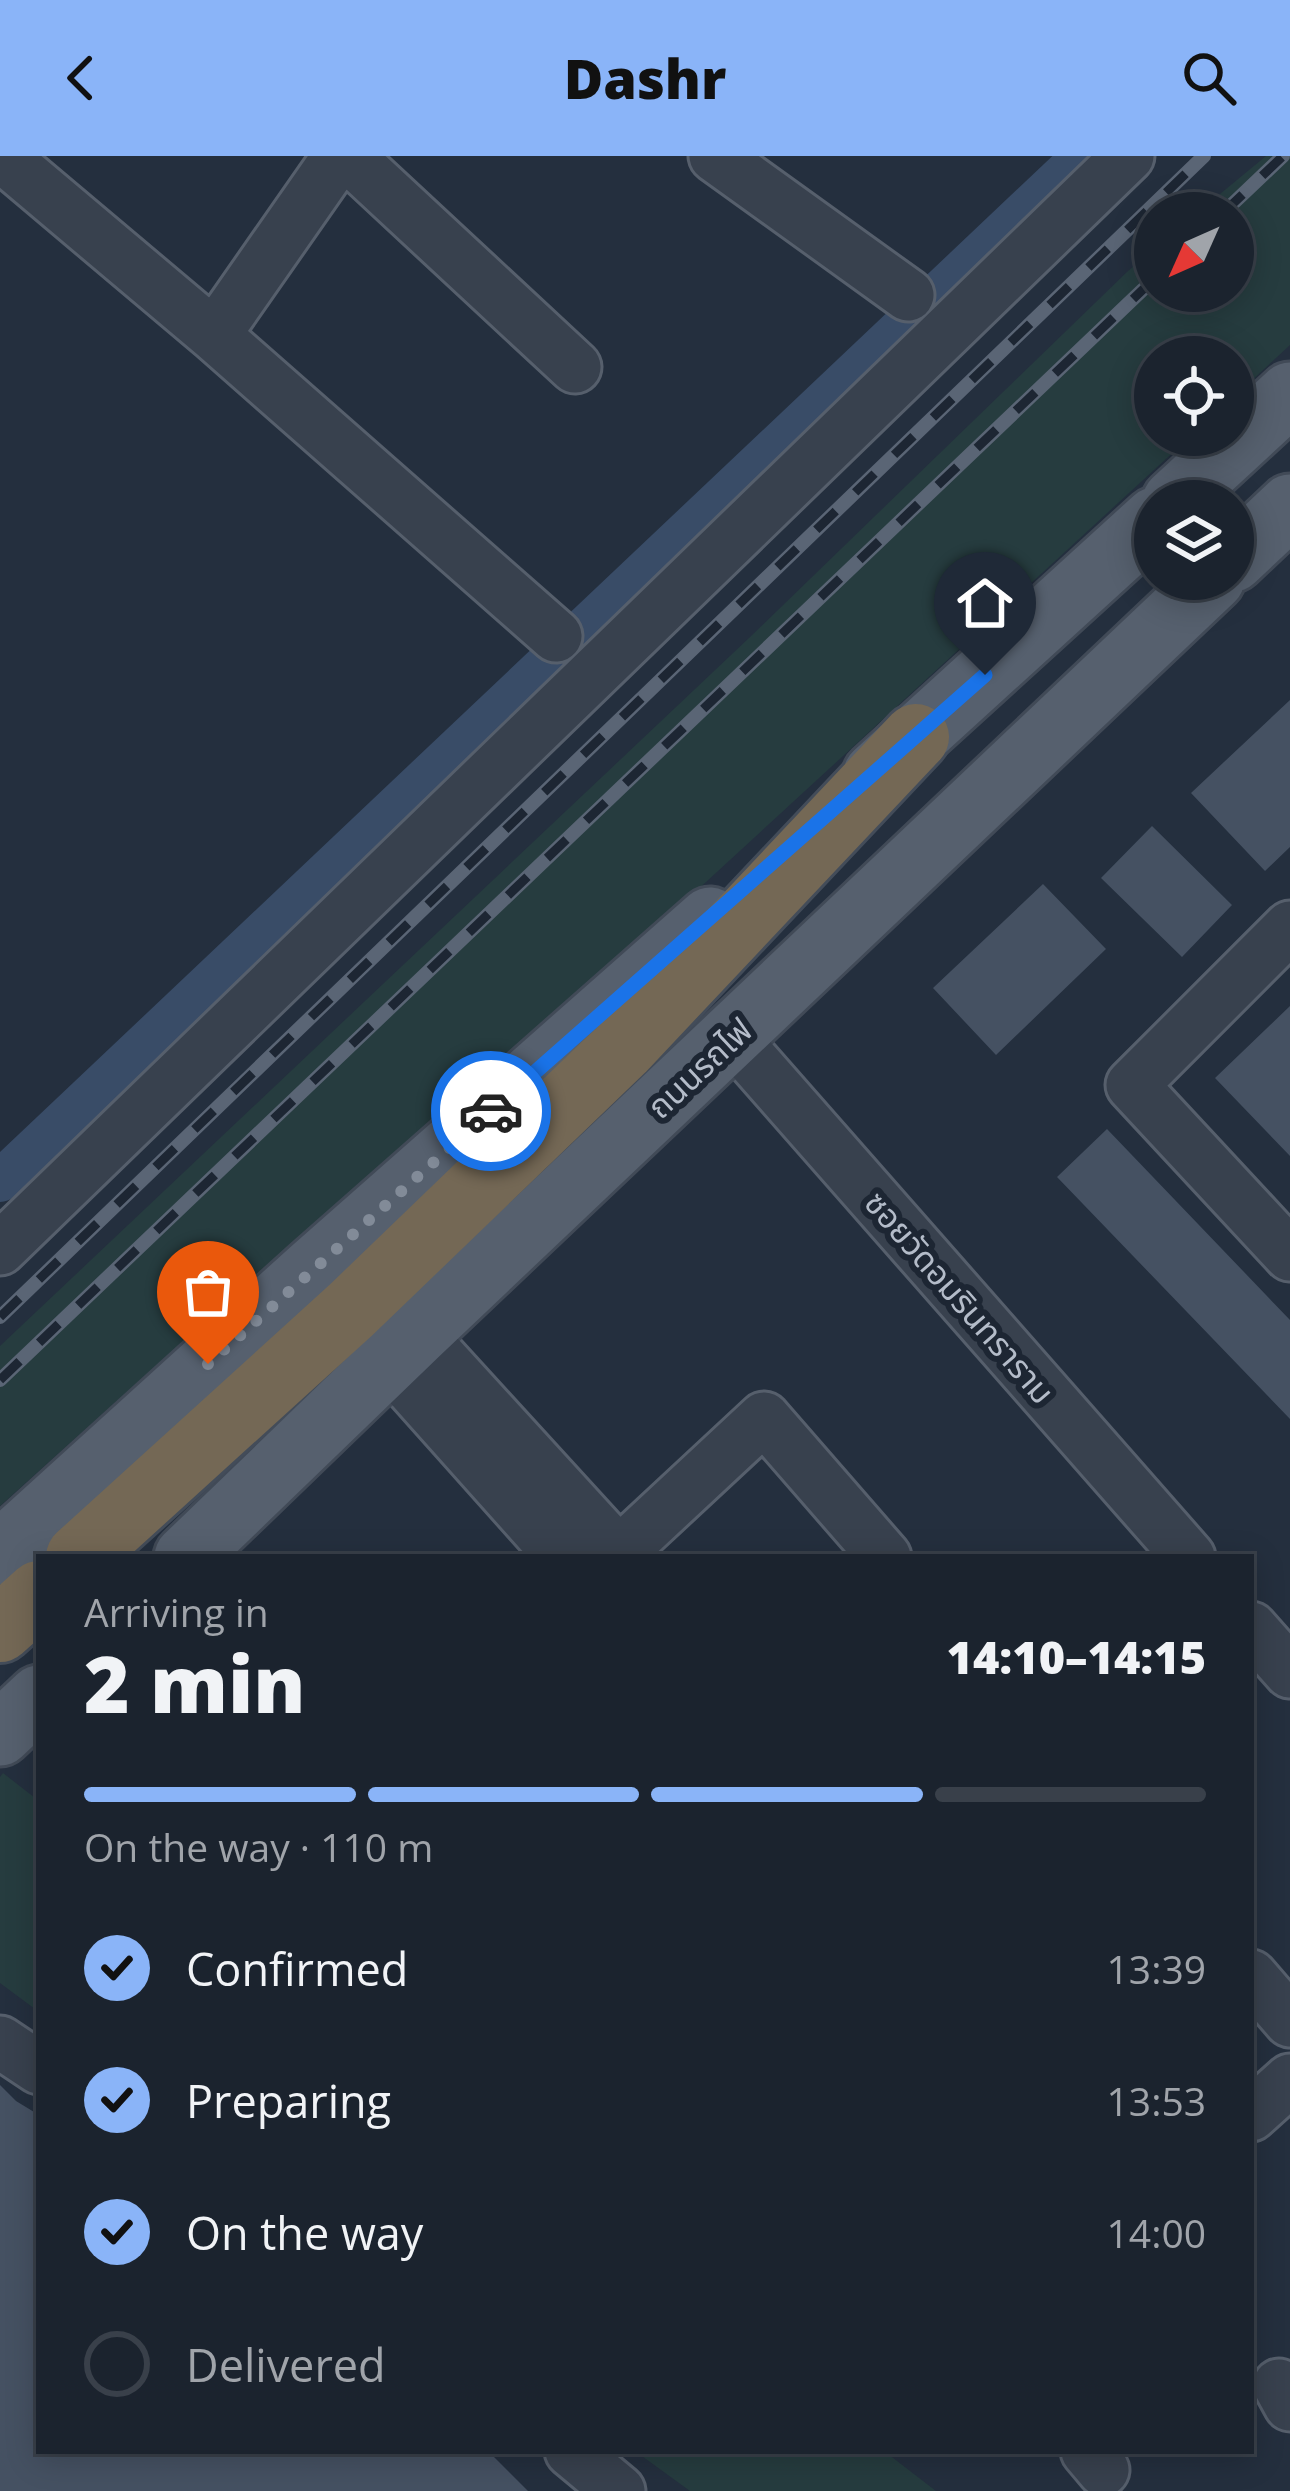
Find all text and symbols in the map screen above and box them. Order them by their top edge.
text: Dashr [564,41,726,115]
icon: back [48,45,114,111]
icon: search [1176,45,1242,111]
north arrow [1134,192,1254,312]
map controls [1134,192,1254,600]
button: locate [1134,336,1254,456]
button: layers [1134,480,1254,600]
pin [934,552,1036,675]
icon: home [952,570,1018,636]
street label: ถนนรถไฟ [637,1008,761,1128]
courier [431,1051,551,1171]
icon: car [458,1078,524,1144]
street label: ซอยวัดอมรินทราราม [855,1181,1065,1413]
pin [157,1241,259,1364]
icon: bag [175,1259,241,1325]
text: Arriving in [84,1585,269,1638]
text: 14:10–14:15 [947,1626,1206,1687]
text: 2 min [84,1630,306,1736]
text: On the way · 110 m [84,1820,433,1873]
icon: check [84,1935,150,2001]
text: Confirmed [186,1938,408,1999]
text: 13:39 [1107,1942,1206,1995]
icon: check [84,2067,150,2133]
text: Preparing [186,2070,391,2131]
text: 13:53 [1107,2074,1206,2127]
icon: check [84,2199,150,2265]
text: On the way [186,2202,423,2263]
text: 14:00 [1107,2206,1206,2259]
text: Delivered [186,2334,386,2395]

